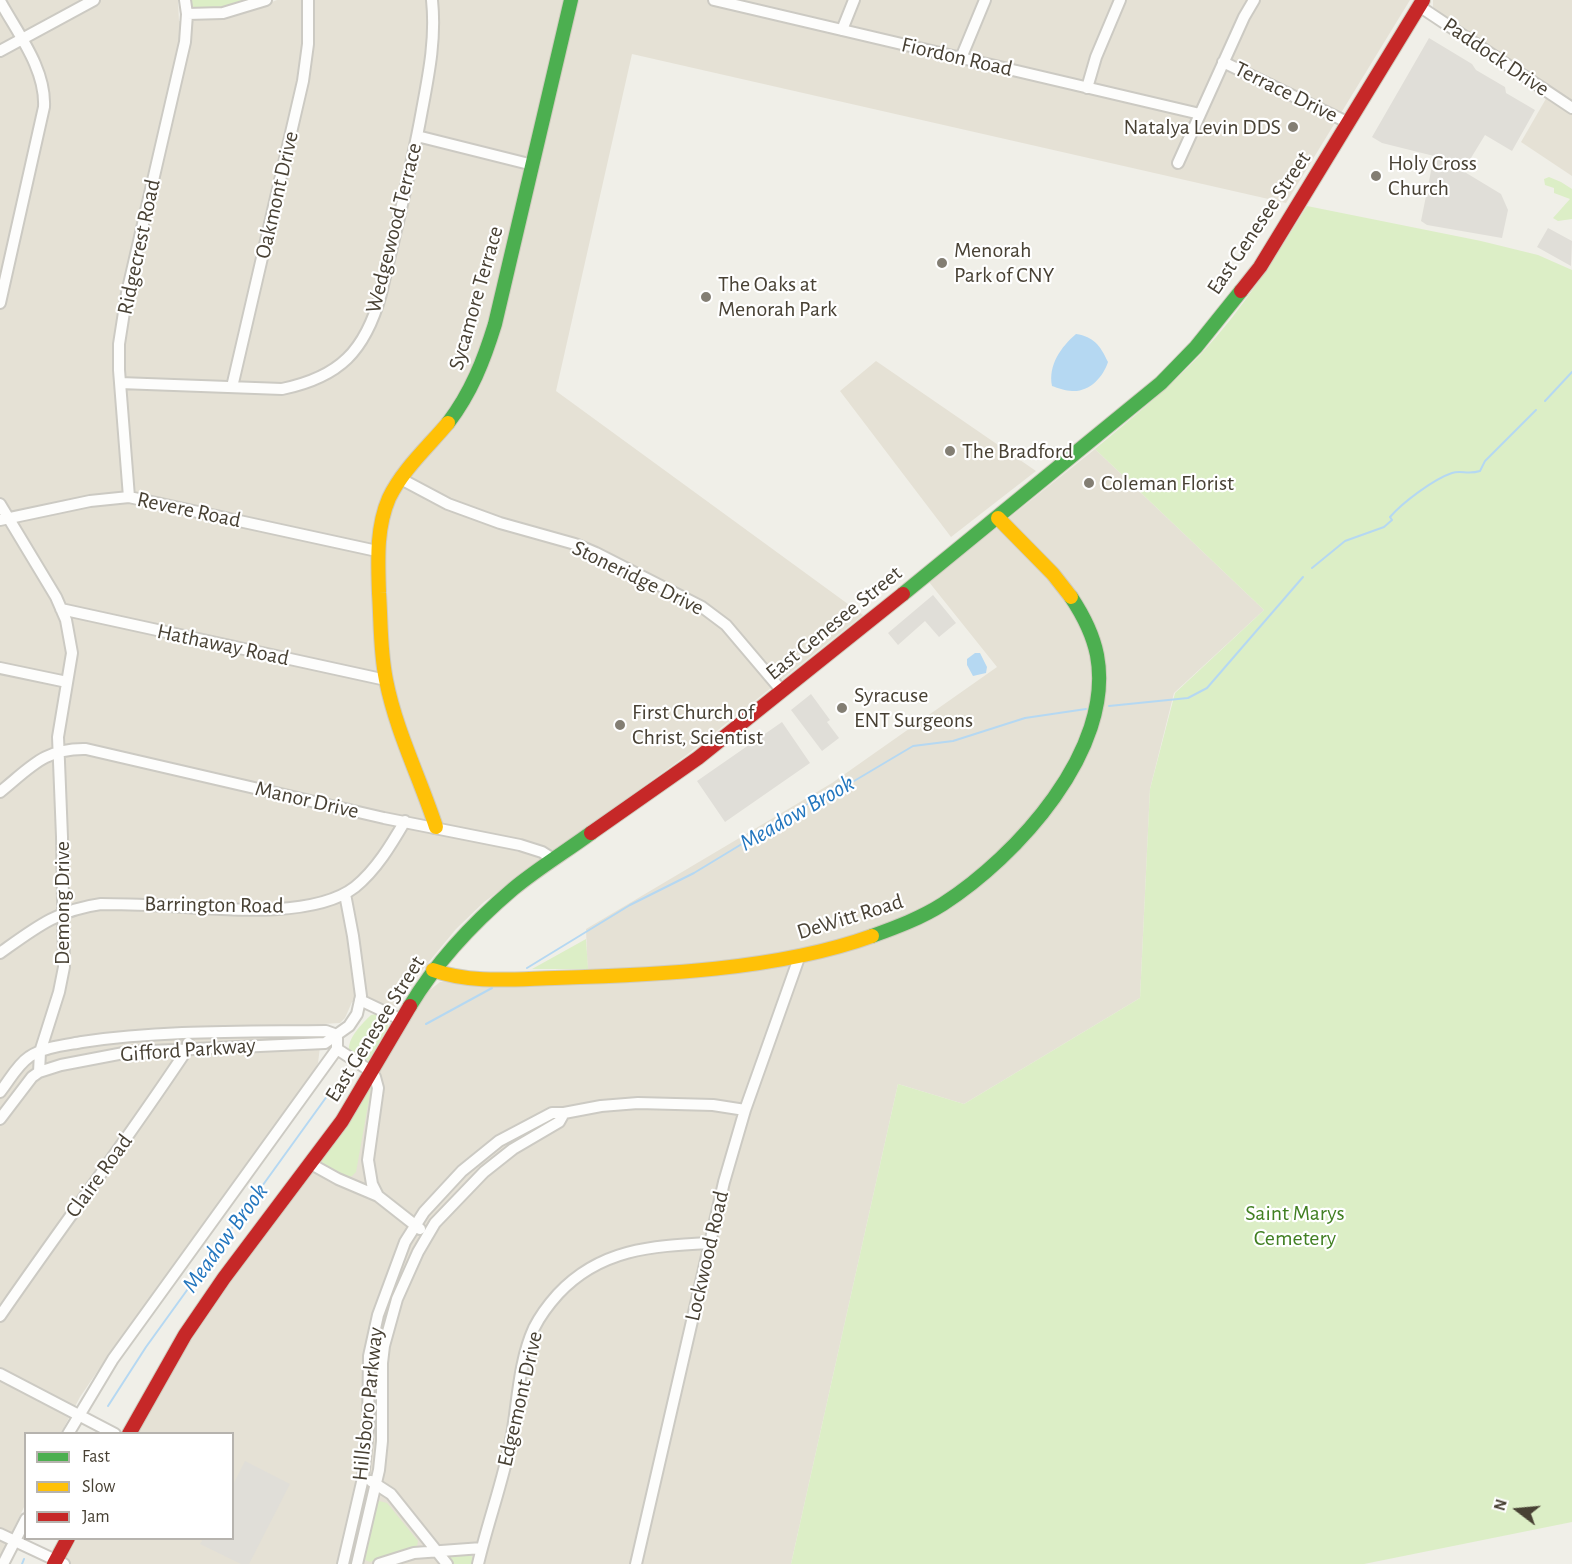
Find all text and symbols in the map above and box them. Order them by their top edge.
street label: Paddock Drive [1438,12,1554,102]
street label: Fiordon Road [899,31,1015,83]
street label: Terrace Drive [1230,56,1342,128]
place label: Natalya Levin DDS [1123,114,1281,140]
marker: Natalya Levin DDS [1286,120,1300,134]
street label: Oakmont Drive [250,129,304,261]
street label: Wedgewood Terrace [360,140,428,316]
street label: East Genesee Street [1201,146,1317,300]
place label: Holy Cross Church [1388,150,1477,202]
marker: Holy Cross Church [1369,169,1383,183]
street label: Ridgecrest Road [112,177,166,317]
street label: Sycamore Terrace [443,223,509,373]
place label: Menorah Park of CNY [954,237,1054,288]
marker: Menorah Park of CNY [935,256,949,270]
place label: The Oaks at Menorah Park [718,271,837,322]
marker: The Oaks at Menorah Park [699,290,713,304]
place label: The Bradford [962,438,1073,464]
marker: The Bradford [943,444,957,458]
place label: Coleman Florist [1101,470,1234,496]
marker: Coleman Florist [1082,476,1096,490]
street label: Revere Road [135,486,243,534]
street label: Stoneridge Drive [568,535,708,621]
street label: East Genesee Street [761,560,907,686]
street label: Hathaway Road [155,618,291,672]
place label: Syracuse ENT Surgeons [854,682,973,734]
place label: First Church of Christ, Scientist [632,699,763,750]
marker: Syracuse ENT Surgeons [835,701,849,715]
marker: First Church of Christ, Scientist [613,718,627,732]
water label: Meadow Brook [734,769,860,857]
street label: Manor Drive [253,775,361,825]
street label: Demong Drive [49,841,75,965]
street label: DeWitt Road [794,888,906,946]
street label: Barrington Road [144,891,284,919]
street label: East Genesee Street [319,951,431,1107]
street label: Gifford Parkway [119,1032,257,1068]
street label: Claire Road [60,1129,138,1223]
water label: Meadow Brook [176,1178,274,1298]
street label: Lockwood Road [679,1188,735,1324]
park label: Saint Marys Cemetery [1245,1200,1345,1252]
street label: Hillsboro Parkway [347,1326,389,1482]
street label: Edgemont Drive [492,1329,548,1469]
legend [24,1432,234,1540]
text: Fast [82,1448,110,1466]
text: Slow [82,1478,115,1496]
north arrow [1488,1480,1548,1540]
text: N [1491,1497,1510,1513]
text: Jam [82,1508,110,1526]

